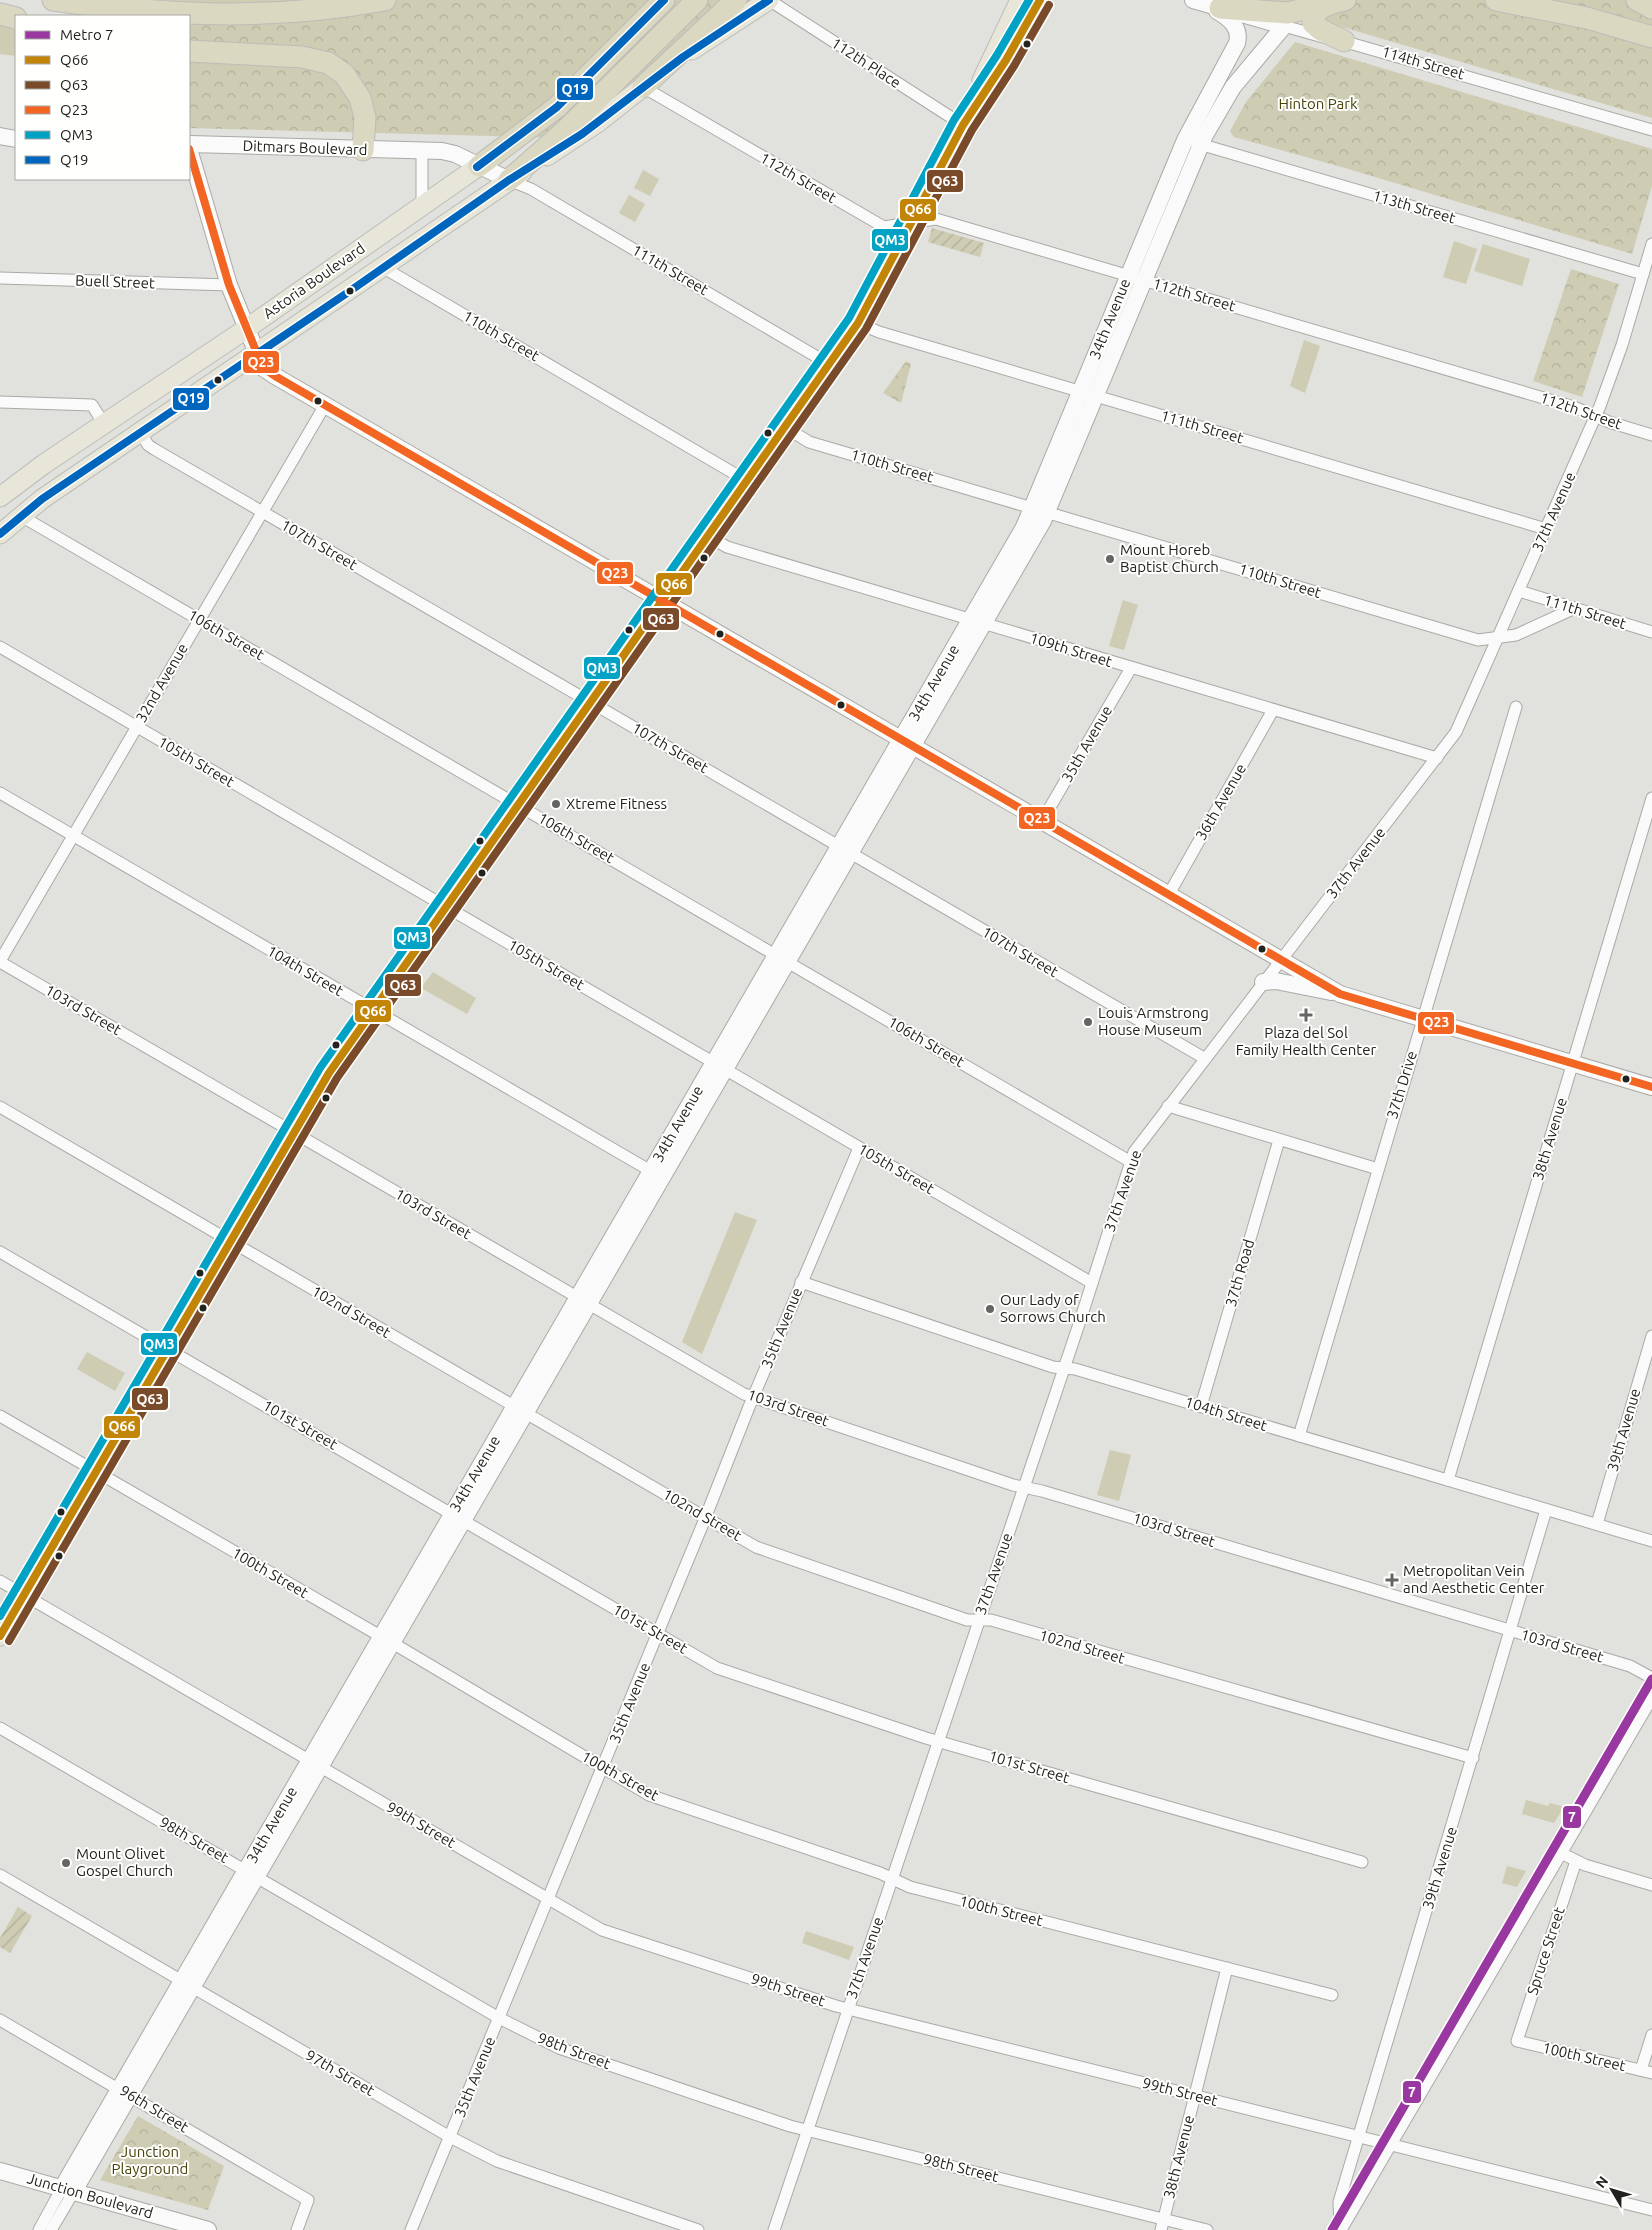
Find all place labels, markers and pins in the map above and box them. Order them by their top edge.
unlabelled marker [1022,39,1032,49]
unlabelled marker [345,286,355,296]
unlabelled marker [213,375,223,385]
unlabelled marker [313,396,323,406]
unlabelled marker [763,428,773,438]
place label: Mount Horeb Baptist Church [1120,541,1219,575]
unlabelled marker [699,553,709,563]
marker: Mount Horeb Baptist Church [1104,553,1116,565]
unlabelled marker [624,625,634,635]
unlabelled marker [715,629,725,639]
unlabelled marker [836,700,846,710]
place label: Xtreme Fitness [566,795,667,812]
marker: Xtreme Fitness [550,798,562,810]
unlabelled marker [475,836,485,846]
unlabelled marker [477,868,487,878]
unlabelled marker [1257,944,1267,954]
place label: Louis Armstrong House Museum [1098,1004,1209,1038]
marker: Plaza del Sol Family Health Center [1299,1008,1313,1022]
marker: Louis Armstrong House Museum [1082,1016,1094,1028]
place label: Plaza del Sol Family Health Center [1236,1024,1376,1058]
unlabelled marker [331,1040,341,1050]
unlabelled marker [1621,1074,1631,1084]
unlabelled marker [321,1093,331,1103]
unlabelled marker [195,1268,205,1278]
place label: Our Lady of Sorrows Church [1000,1291,1106,1325]
unlabelled marker [198,1303,208,1313]
marker: Our Lady of Sorrows Church [984,1303,996,1315]
unlabelled marker [56,1507,66,1517]
unlabelled marker [54,1551,64,1561]
place label: Metropolitan Vein and Aesthetic Center [1403,1562,1545,1596]
marker: Metropolitan Vein and Aesthetic Center [1385,1573,1399,1587]
place label: Mount Olivet Gospel Church [76,1845,173,1879]
marker: Mount Olivet Gospel Church [60,1857,72,1869]

